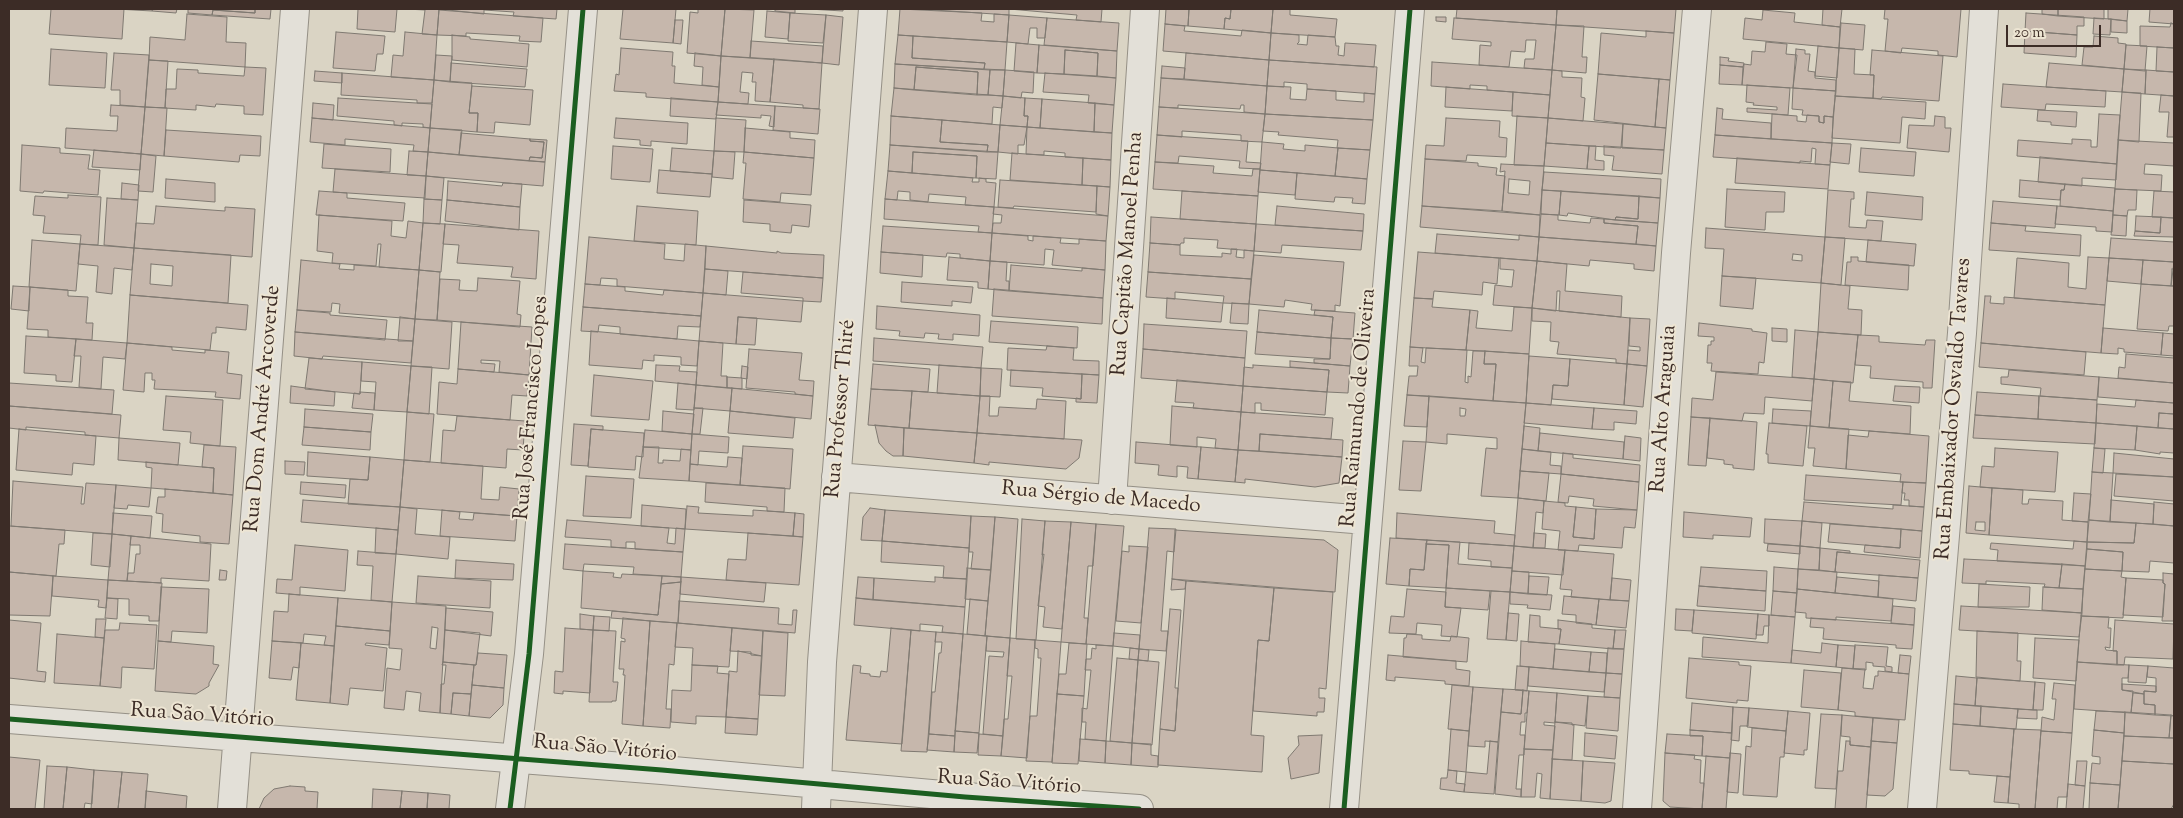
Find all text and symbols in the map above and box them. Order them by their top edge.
scale bar [2008,15,2103,47]
text: 20 m [2014,23,2045,44]
street label: Rua Capitão Manoel Penha [1108,131,1150,377]
street label: Rua Embaixador Osvaldo Tavares [1932,257,1978,561]
street label: Rua Dom André Arcoverde [241,284,287,534]
street label: Rua Raimundo de Oliveira [1337,288,1383,528]
street label: Rua José Francisco Lopes [511,295,555,521]
street label: Rua Professor Thiré [822,319,862,499]
street label: Rua Alto Araguaia [1647,324,1683,494]
street label: Rua Sérgio de Macedo [1000,478,1202,520]
street label: Rua São Vitório [129,699,275,735]
street label: Rua São Vitório [532,731,678,769]
street label: Rua São Vitório [936,766,1082,802]

